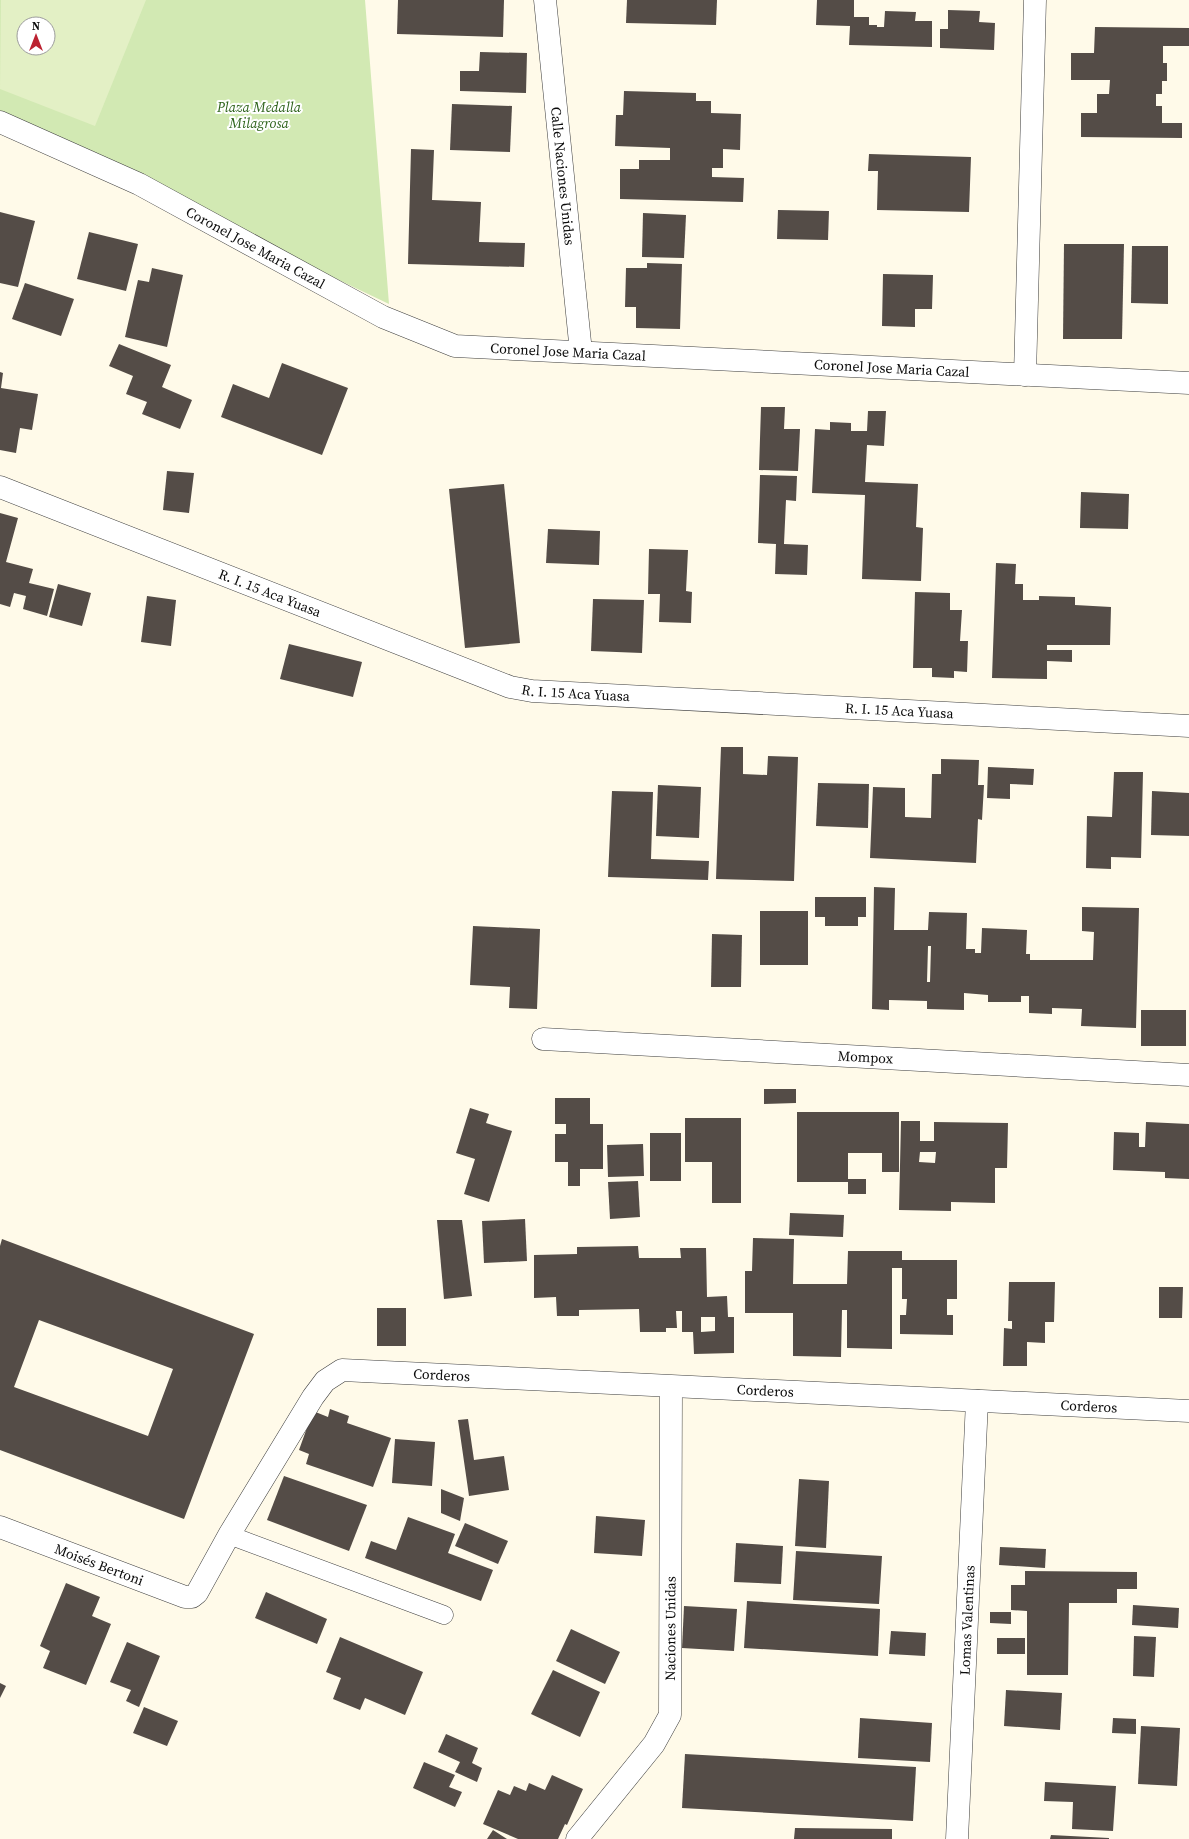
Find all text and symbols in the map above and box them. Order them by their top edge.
north arrow [16,16,56,56]
text: N [32,19,40,34]
park label: Plaza Medalla Milagrosa [216,97,302,133]
street label: Calle Naciones Unidas [546,106,580,246]
street label: Coronel Jose Maria Cazal [182,202,329,294]
street label: Coronel Jose Maria Cazal [490,338,646,366]
street label: Coronel Jose Maria Cazal [813,354,970,382]
street label: R. I. 15 Aca Yuasa [216,564,325,622]
street label: R. I. 15 Aca Yuasa [520,679,631,706]
street label: R. I. 15 Aca Yuasa [845,698,955,723]
street label: Mompox [837,1045,894,1069]
street label: Corderos [413,1363,471,1386]
street label: Corderos [736,1379,794,1402]
street label: Corderos [1060,1395,1118,1418]
street label: Moisés Bertoni [52,1539,147,1590]
street label: Lomas Valentinas [954,1565,979,1676]
street label: Naciones Unidas [660,1576,680,1681]

